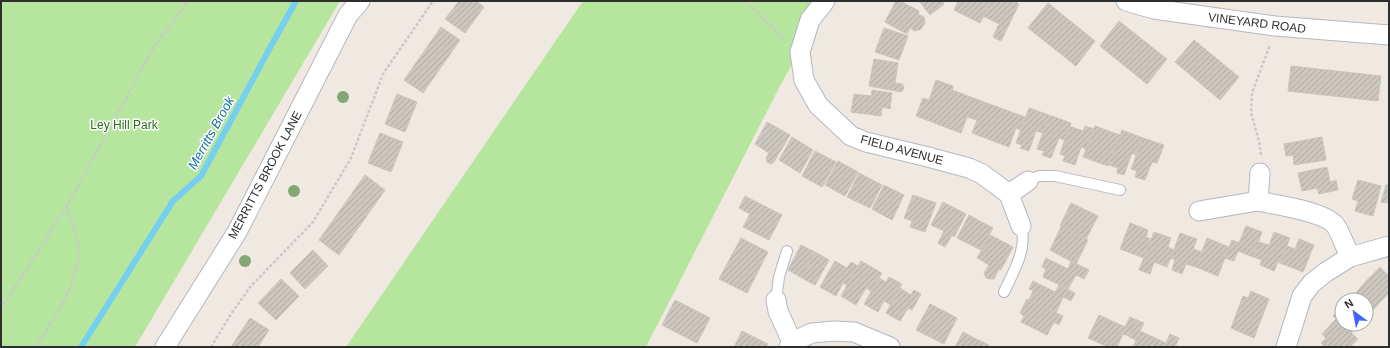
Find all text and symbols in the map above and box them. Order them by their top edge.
street label: VINEYARD ROAD [1207,10,1307,36]
water label: Merritts Brook [185,93,238,172]
street label: MERRITTS BROOK LANE [225,109,305,241]
park label: Ley Hill Park [90,118,159,132]
street label: FIELD AVENUE [859,132,945,168]
north arrow [1334,292,1374,332]
text: N [1342,296,1355,311]

